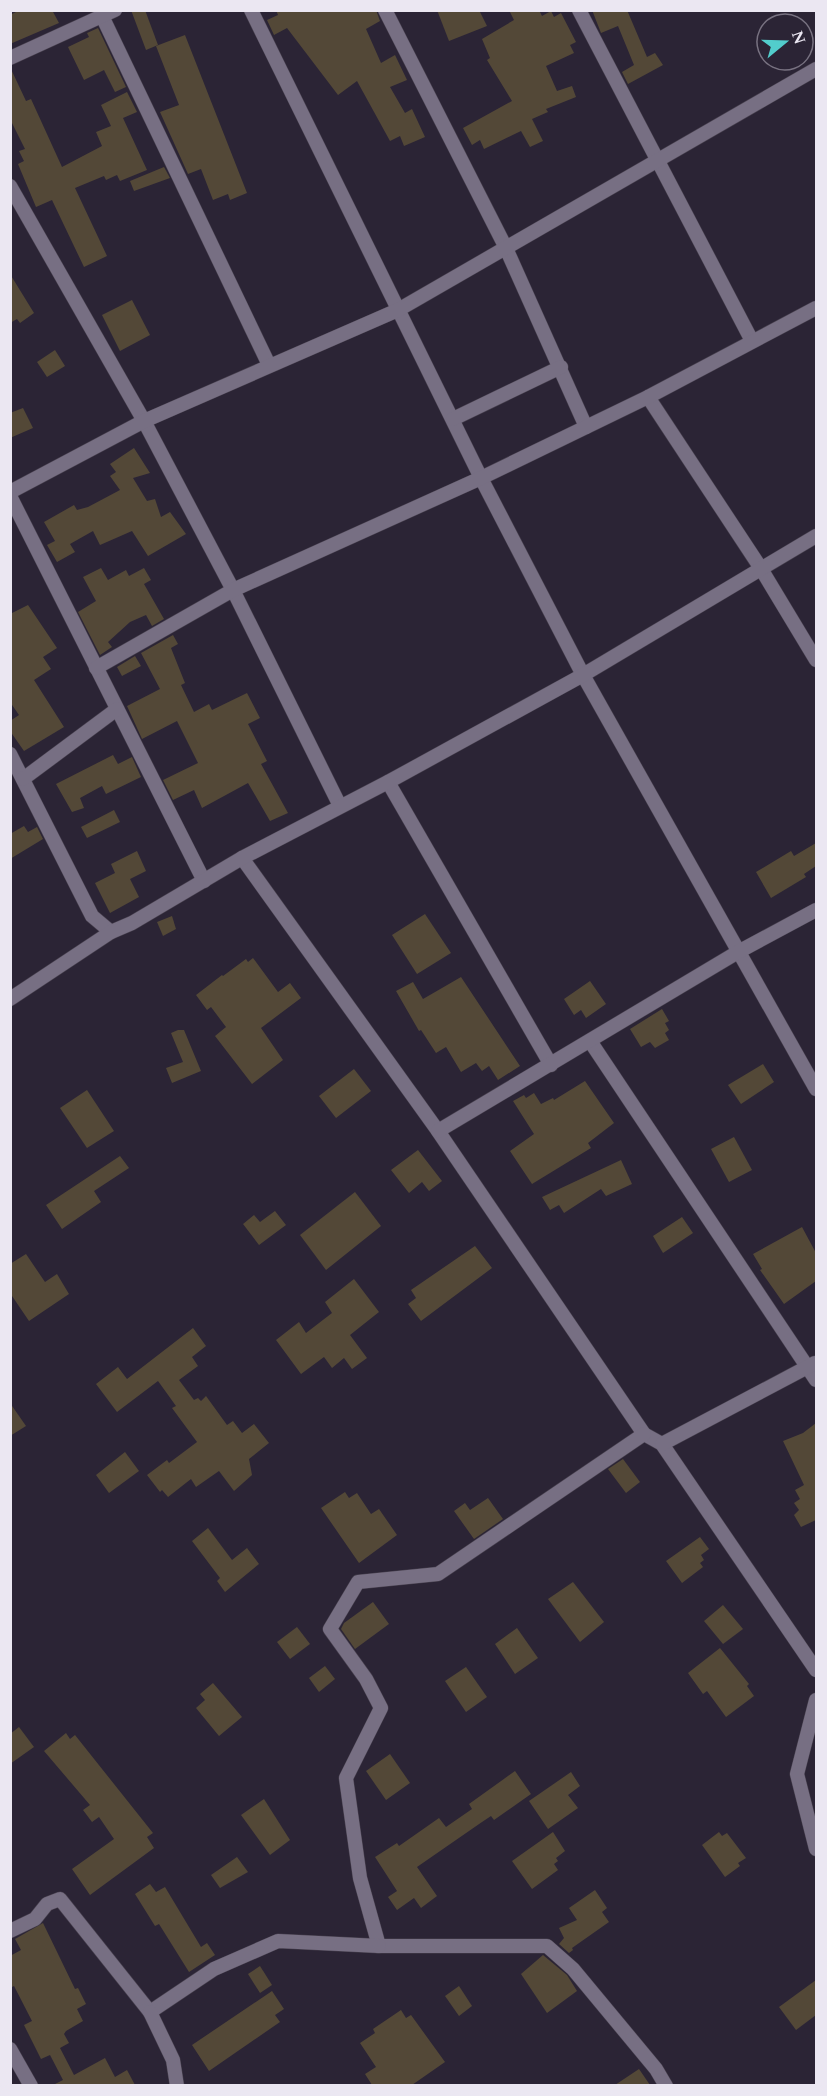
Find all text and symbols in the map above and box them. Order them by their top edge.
north arrow [755,12,815,72]
text: N [785,27,812,48]

